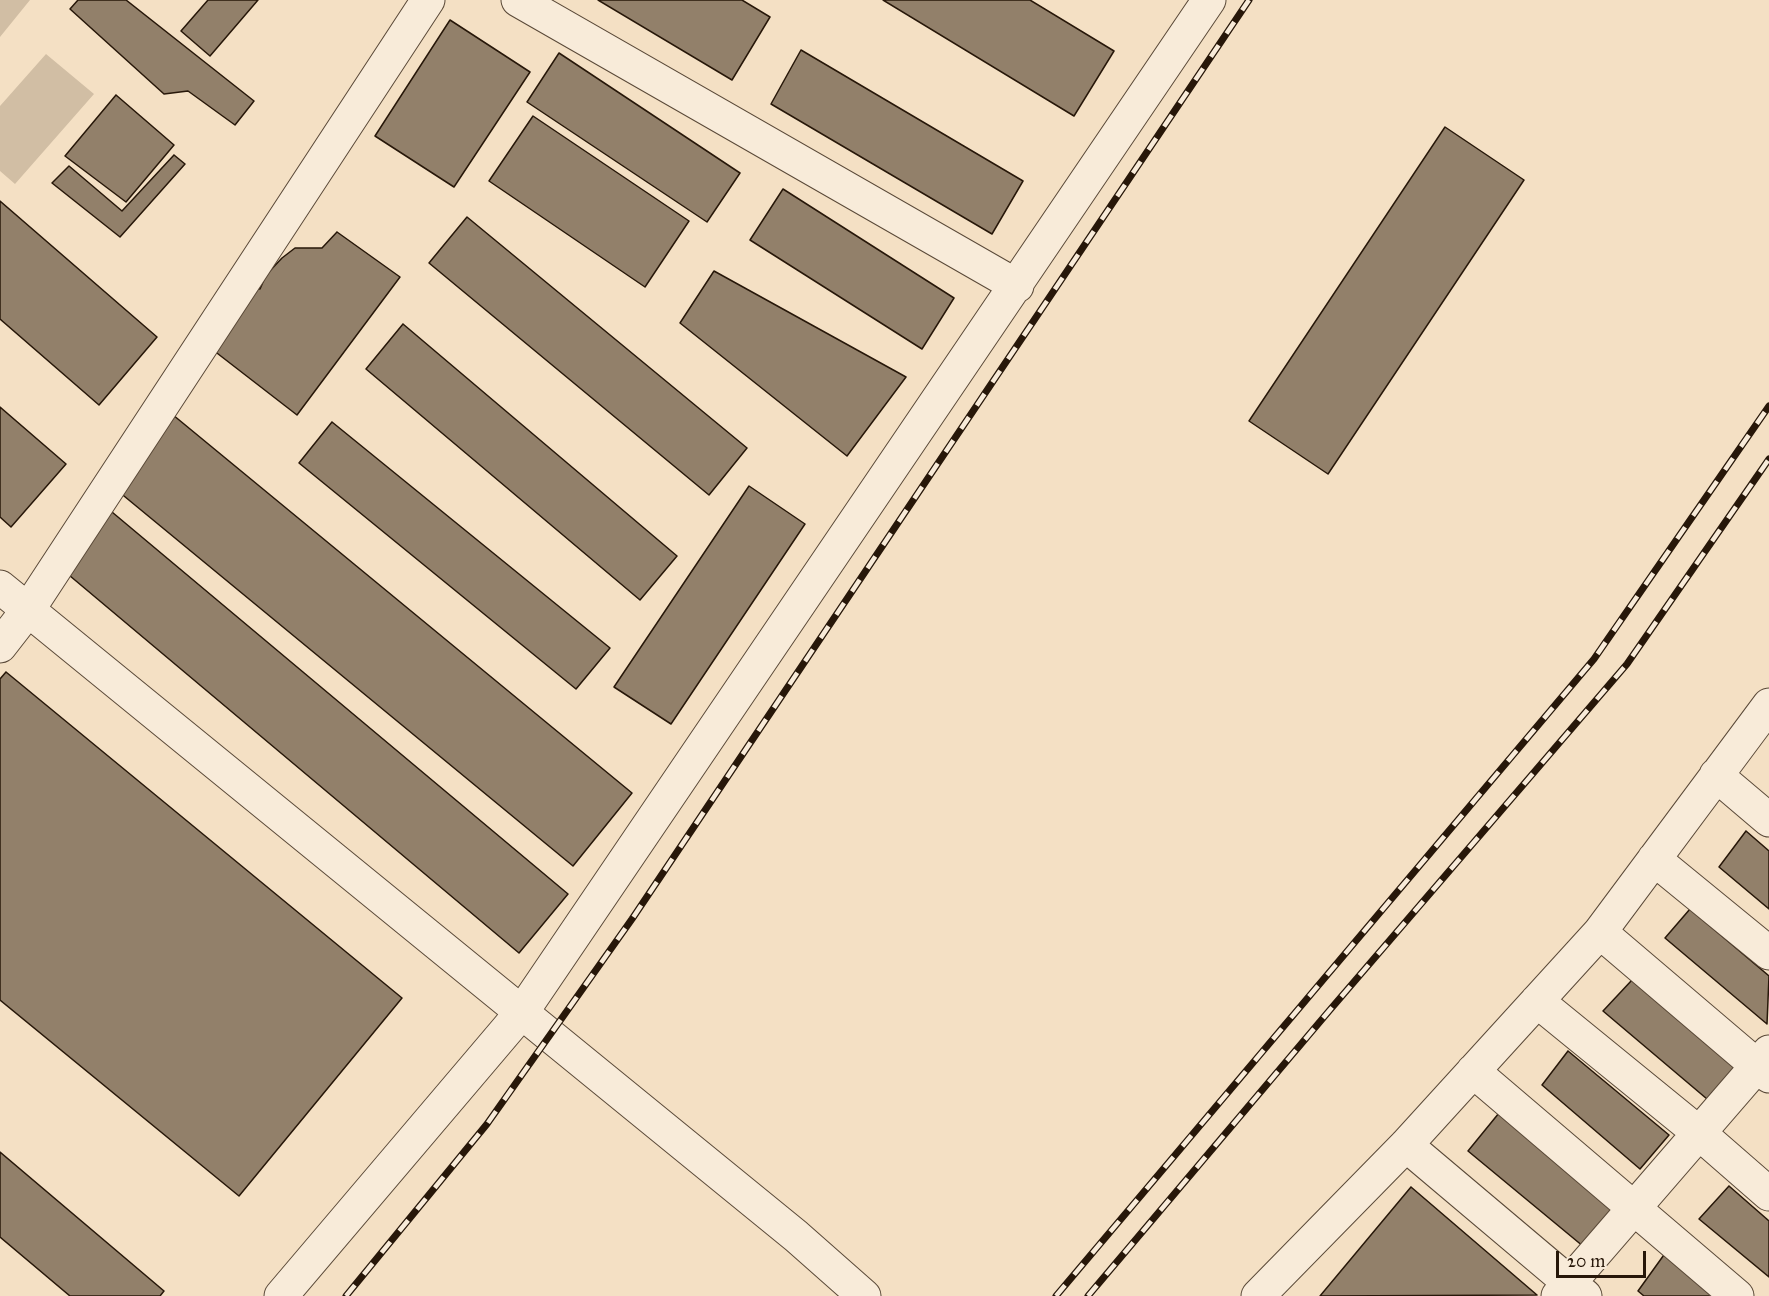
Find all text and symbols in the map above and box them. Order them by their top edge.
scale bar [1559,1239,1649,1277]
text: 20 m [1567,1250,1605,1272]

